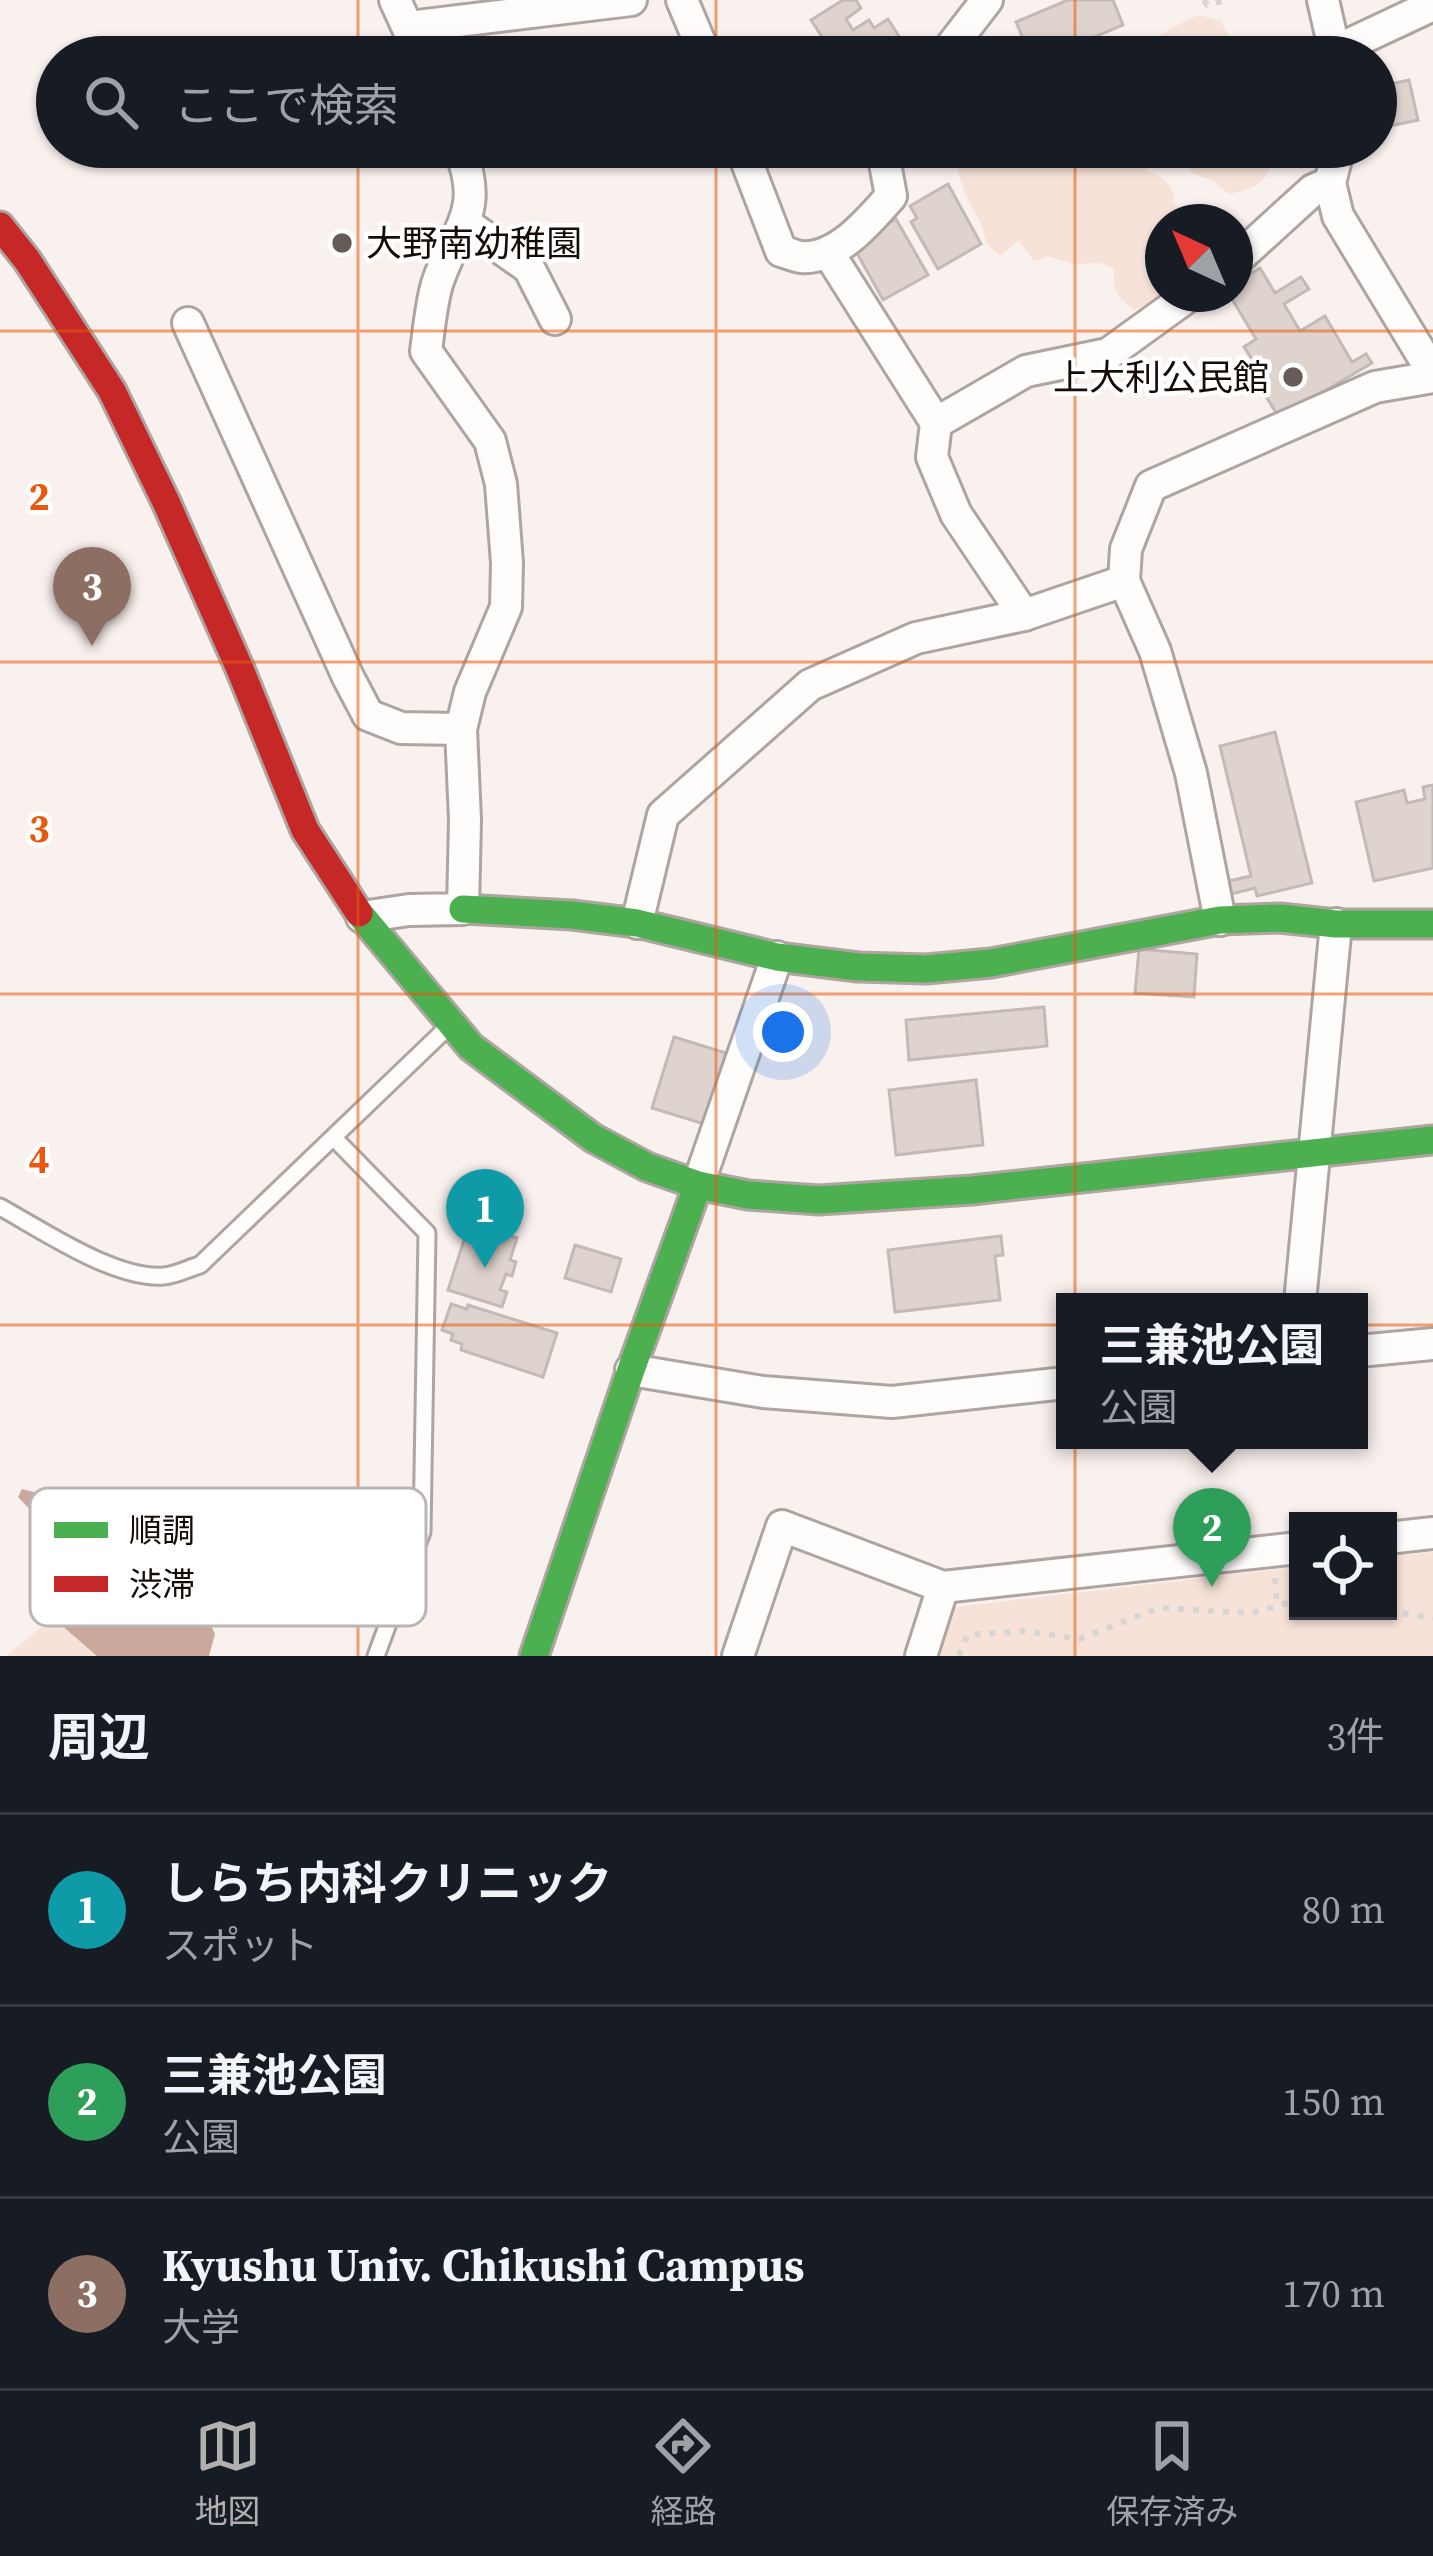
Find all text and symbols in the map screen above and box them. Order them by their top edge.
search box [36,36,1397,168]
icon: search [78,69,144,135]
text: ここで検索 [174,74,399,136]
north arrow [1145,204,1253,312]
place label: 大野南幼稚園 [366,219,582,268]
marker: 大野南幼稚園 [329,230,355,256]
place label: 上大利公民館 [1053,353,1269,402]
marker: 上大利公民館 [1280,364,1306,390]
text: 2 [28,470,50,523]
pin: 3 [53,547,131,646]
text: 3 [28,802,50,855]
your location [753,1002,813,1062]
text: 4 [28,1133,50,1186]
pin: 1 [446,1169,524,1268]
popup [1056,1293,1368,1449]
text: 三兼池公園 [1099,1314,1325,1376]
text: 公園 [1099,1381,1178,1434]
legend [30,1488,426,1626]
pin: 2 [1173,1488,1251,1587]
text: 順調 [129,1508,195,1553]
map controls [1289,1512,1397,1620]
button: locate [1289,1512,1397,1620]
text: 渋滞 [129,1562,195,1607]
text: 周辺 [48,1702,150,1772]
text: 3件 [1326,1710,1385,1763]
text: しらち内科クリニック [162,1852,612,1914]
text: 1 [76,1883,98,1936]
text: 80 m [1302,1883,1385,1936]
text: スポット [162,1919,318,1972]
text: 三兼池公園 [162,2044,387,2106]
text: 2 [76,2075,98,2128]
text: 150 m [1282,2075,1385,2128]
text: 公園 [162,2111,240,2164]
text: Kyushu Univ. Chikushi Campus [162,2234,804,2296]
text: 3 [76,2267,98,2320]
text: 170 m [1282,2267,1385,2320]
text: 大学 [162,2301,240,2354]
tab: 地図 [195,2413,261,2534]
tab: 経路 [650,2413,716,2534]
tab: 保存済み [1106,2413,1238,2534]

